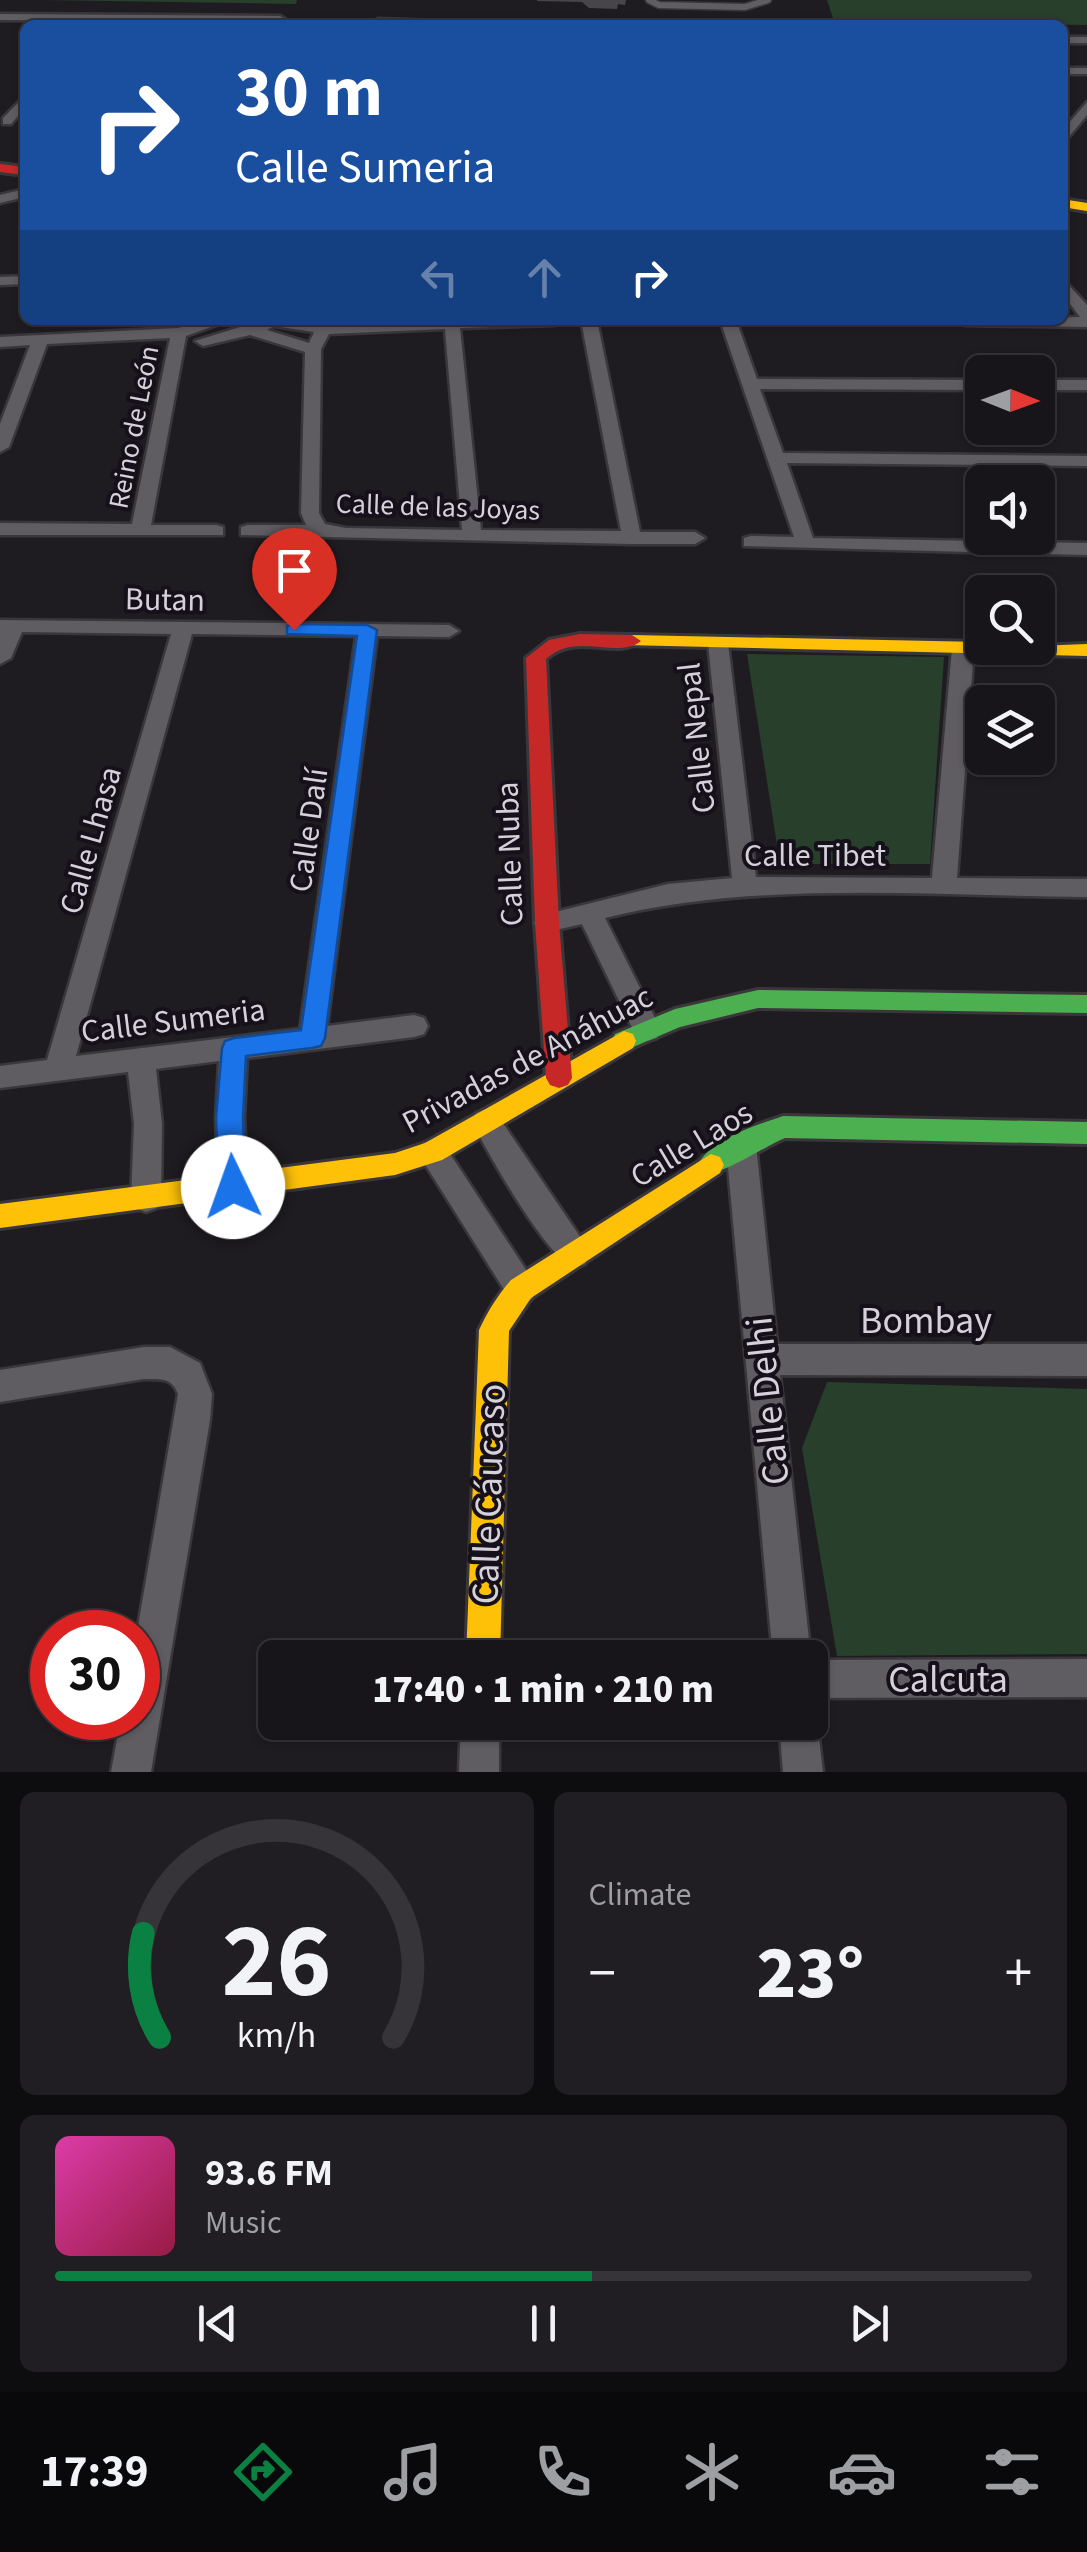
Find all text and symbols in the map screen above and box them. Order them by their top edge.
text: 30 m [235,43,383,143]
icon: right [70,60,200,190]
text: Calle Sumeria [235,136,495,200]
icon: left [412,250,467,305]
icon: ahead [517,250,572,305]
icon: right [622,250,677,305]
street label: Reino de León [99,342,169,512]
north arrow [965,355,1055,445]
map controls [965,355,1055,775]
button: sound [965,465,1055,555]
street label: Calle de las Joyas [335,483,541,531]
pin [252,528,337,631]
icon: arrive [267,543,322,598]
button: search [965,575,1055,665]
street label: Butan [125,576,205,624]
street label: Calle Nepal [666,660,728,815]
button: layers [965,685,1055,775]
street label: Calle Lhasa [48,761,134,919]
street label: Calle Dalí [278,764,341,895]
street label: Calle Nuba [484,781,536,927]
street label: Calle Tibet [744,833,886,879]
street label: Privadas de Anáhuac [394,974,661,1145]
street label: Calle Sumeria [79,987,268,1055]
street label: Calle Laos [622,1090,761,1199]
position arrow [181,1135,285,1239]
street label: Bombay [860,1294,992,1348]
street label: Calle Delhi [732,1314,804,1488]
street label: Calle Cáucaso [458,1383,520,1605]
speed limit sign: 30 [30,1610,160,1740]
street label: Calcuta [888,1653,1008,1707]
text: 17:40 · 1 min · 210 m [372,1663,714,1717]
text: Climate [589,1872,691,1918]
text: 26 [222,1889,332,2037]
text: 23° [756,1920,864,2027]
text: − [589,1935,616,2013]
text: + [1005,1935,1032,2013]
text: km/h [237,2010,316,2061]
text: 93.6 FM [205,2146,333,2200]
text: Music [205,2200,282,2246]
icon: previous [190,2296,245,2351]
icon: pause [516,2296,571,2351]
icon: next [842,2296,897,2351]
icon: directions [228,2437,298,2507]
icon: music [378,2437,448,2507]
icon: phone [528,2437,598,2507]
icon: climate [677,2437,747,2507]
icon: car [827,2437,897,2507]
icon: filters [977,2437,1047,2507]
text: 17:39 [40,2440,148,2504]

